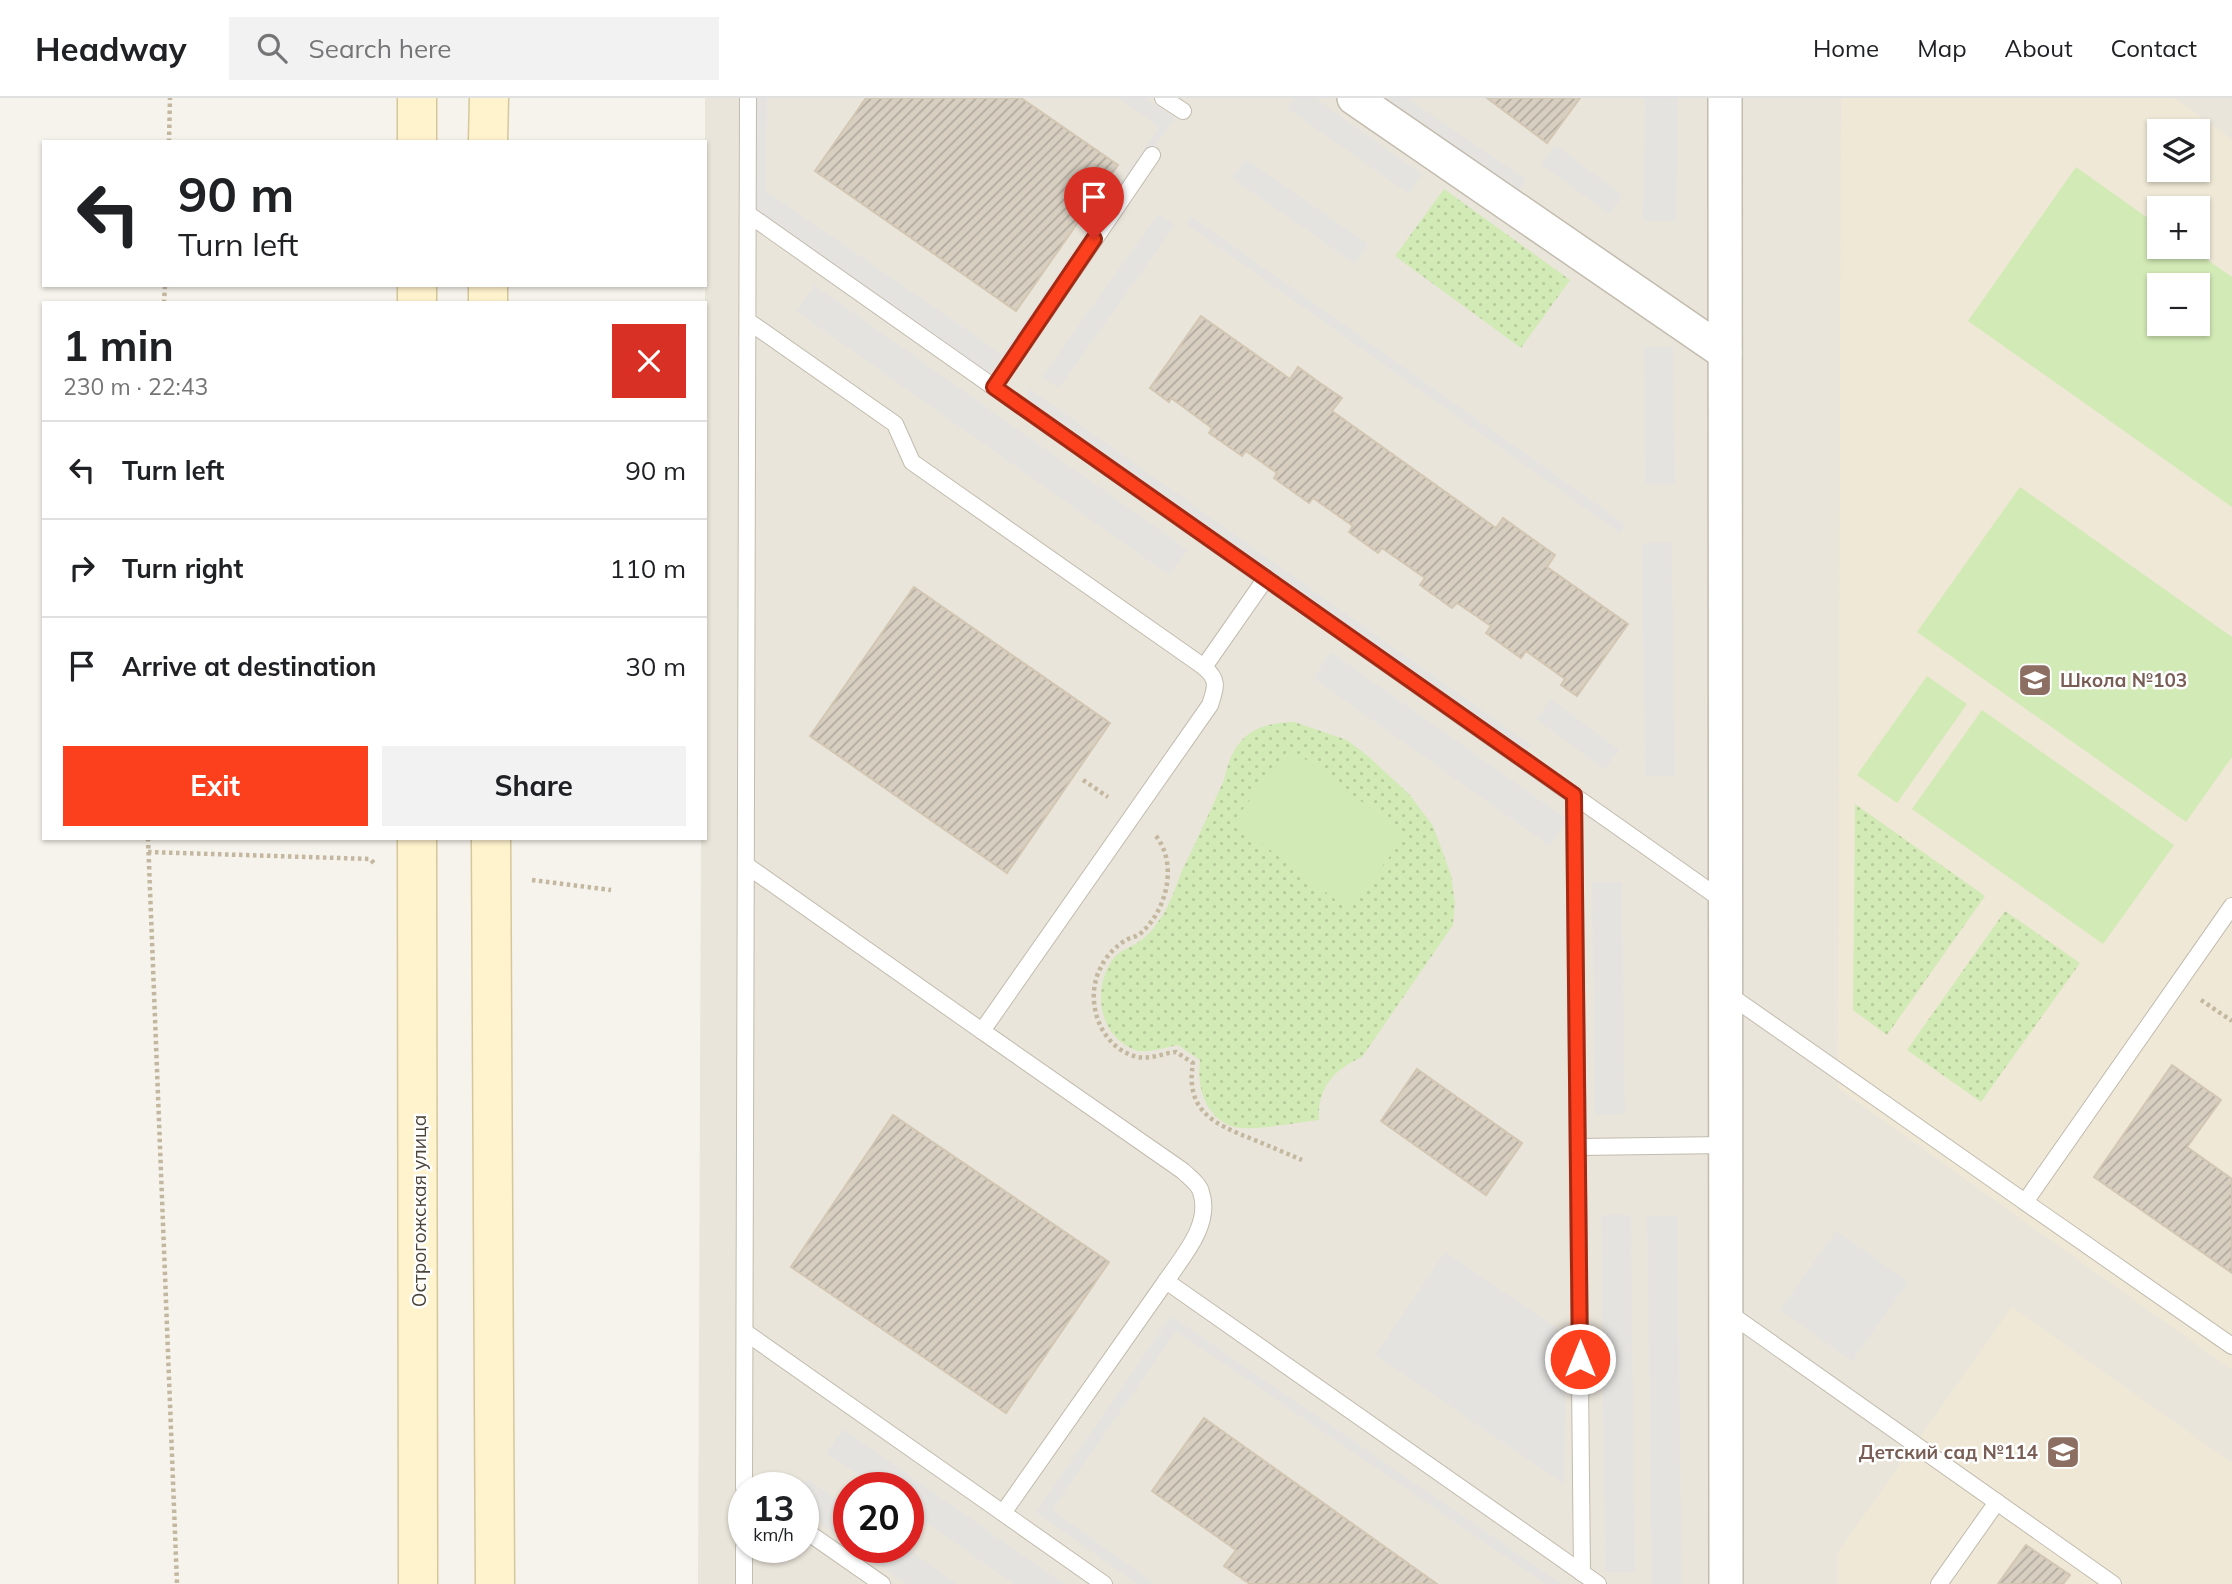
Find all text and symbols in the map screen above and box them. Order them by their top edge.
search box [229,17,719,80]
text: Headway [35,28,187,69]
icon: search [253,29,291,67]
text: Search here [309,32,451,65]
text: Home [1813,33,1879,63]
text: Map [1917,33,1967,63]
text: About [2005,33,2073,63]
text: Contact [2111,33,2197,63]
map controls [2147,119,2210,336]
button: layers [2147,119,2210,182]
text: 90 m [178,163,294,224]
pin [1064,167,1124,239]
icon: left [63,168,154,259]
icon: arrive [1075,178,1113,216]
button: + [2147,196,2210,259]
text: Turn left [178,224,298,264]
button: − [2147,273,2210,336]
text: 1 min [63,319,174,372]
button: close [612,324,686,398]
text: 230 m · 22:43 [63,372,208,401]
icon: left [63,451,101,489]
text: Turn left [122,454,224,487]
text: 90 m [625,454,686,487]
icon: right [63,549,101,587]
text: Turn right [122,552,243,585]
text: 110 m [610,552,686,585]
icon: arrive [63,647,101,685]
text: Arrive at destination [122,650,377,683]
text: 30 m [625,650,686,683]
school or university icon: Школа №103 [2016,661,2054,699]
place label: Школа №103 [2060,668,2187,692]
button: Exit [63,746,368,826]
button: Share [382,746,686,826]
street label: Острогожская улица [407,1115,431,1307]
position arrow [1543,1322,1617,1396]
school or university icon: Детский сад №114 [2044,1433,2082,1471]
place label: Детский сад №114 [1859,1440,2039,1464]
speed limit sign: 20 [833,1472,924,1563]
text: 13 [752,1486,795,1530]
text: km/h [753,1523,794,1546]

